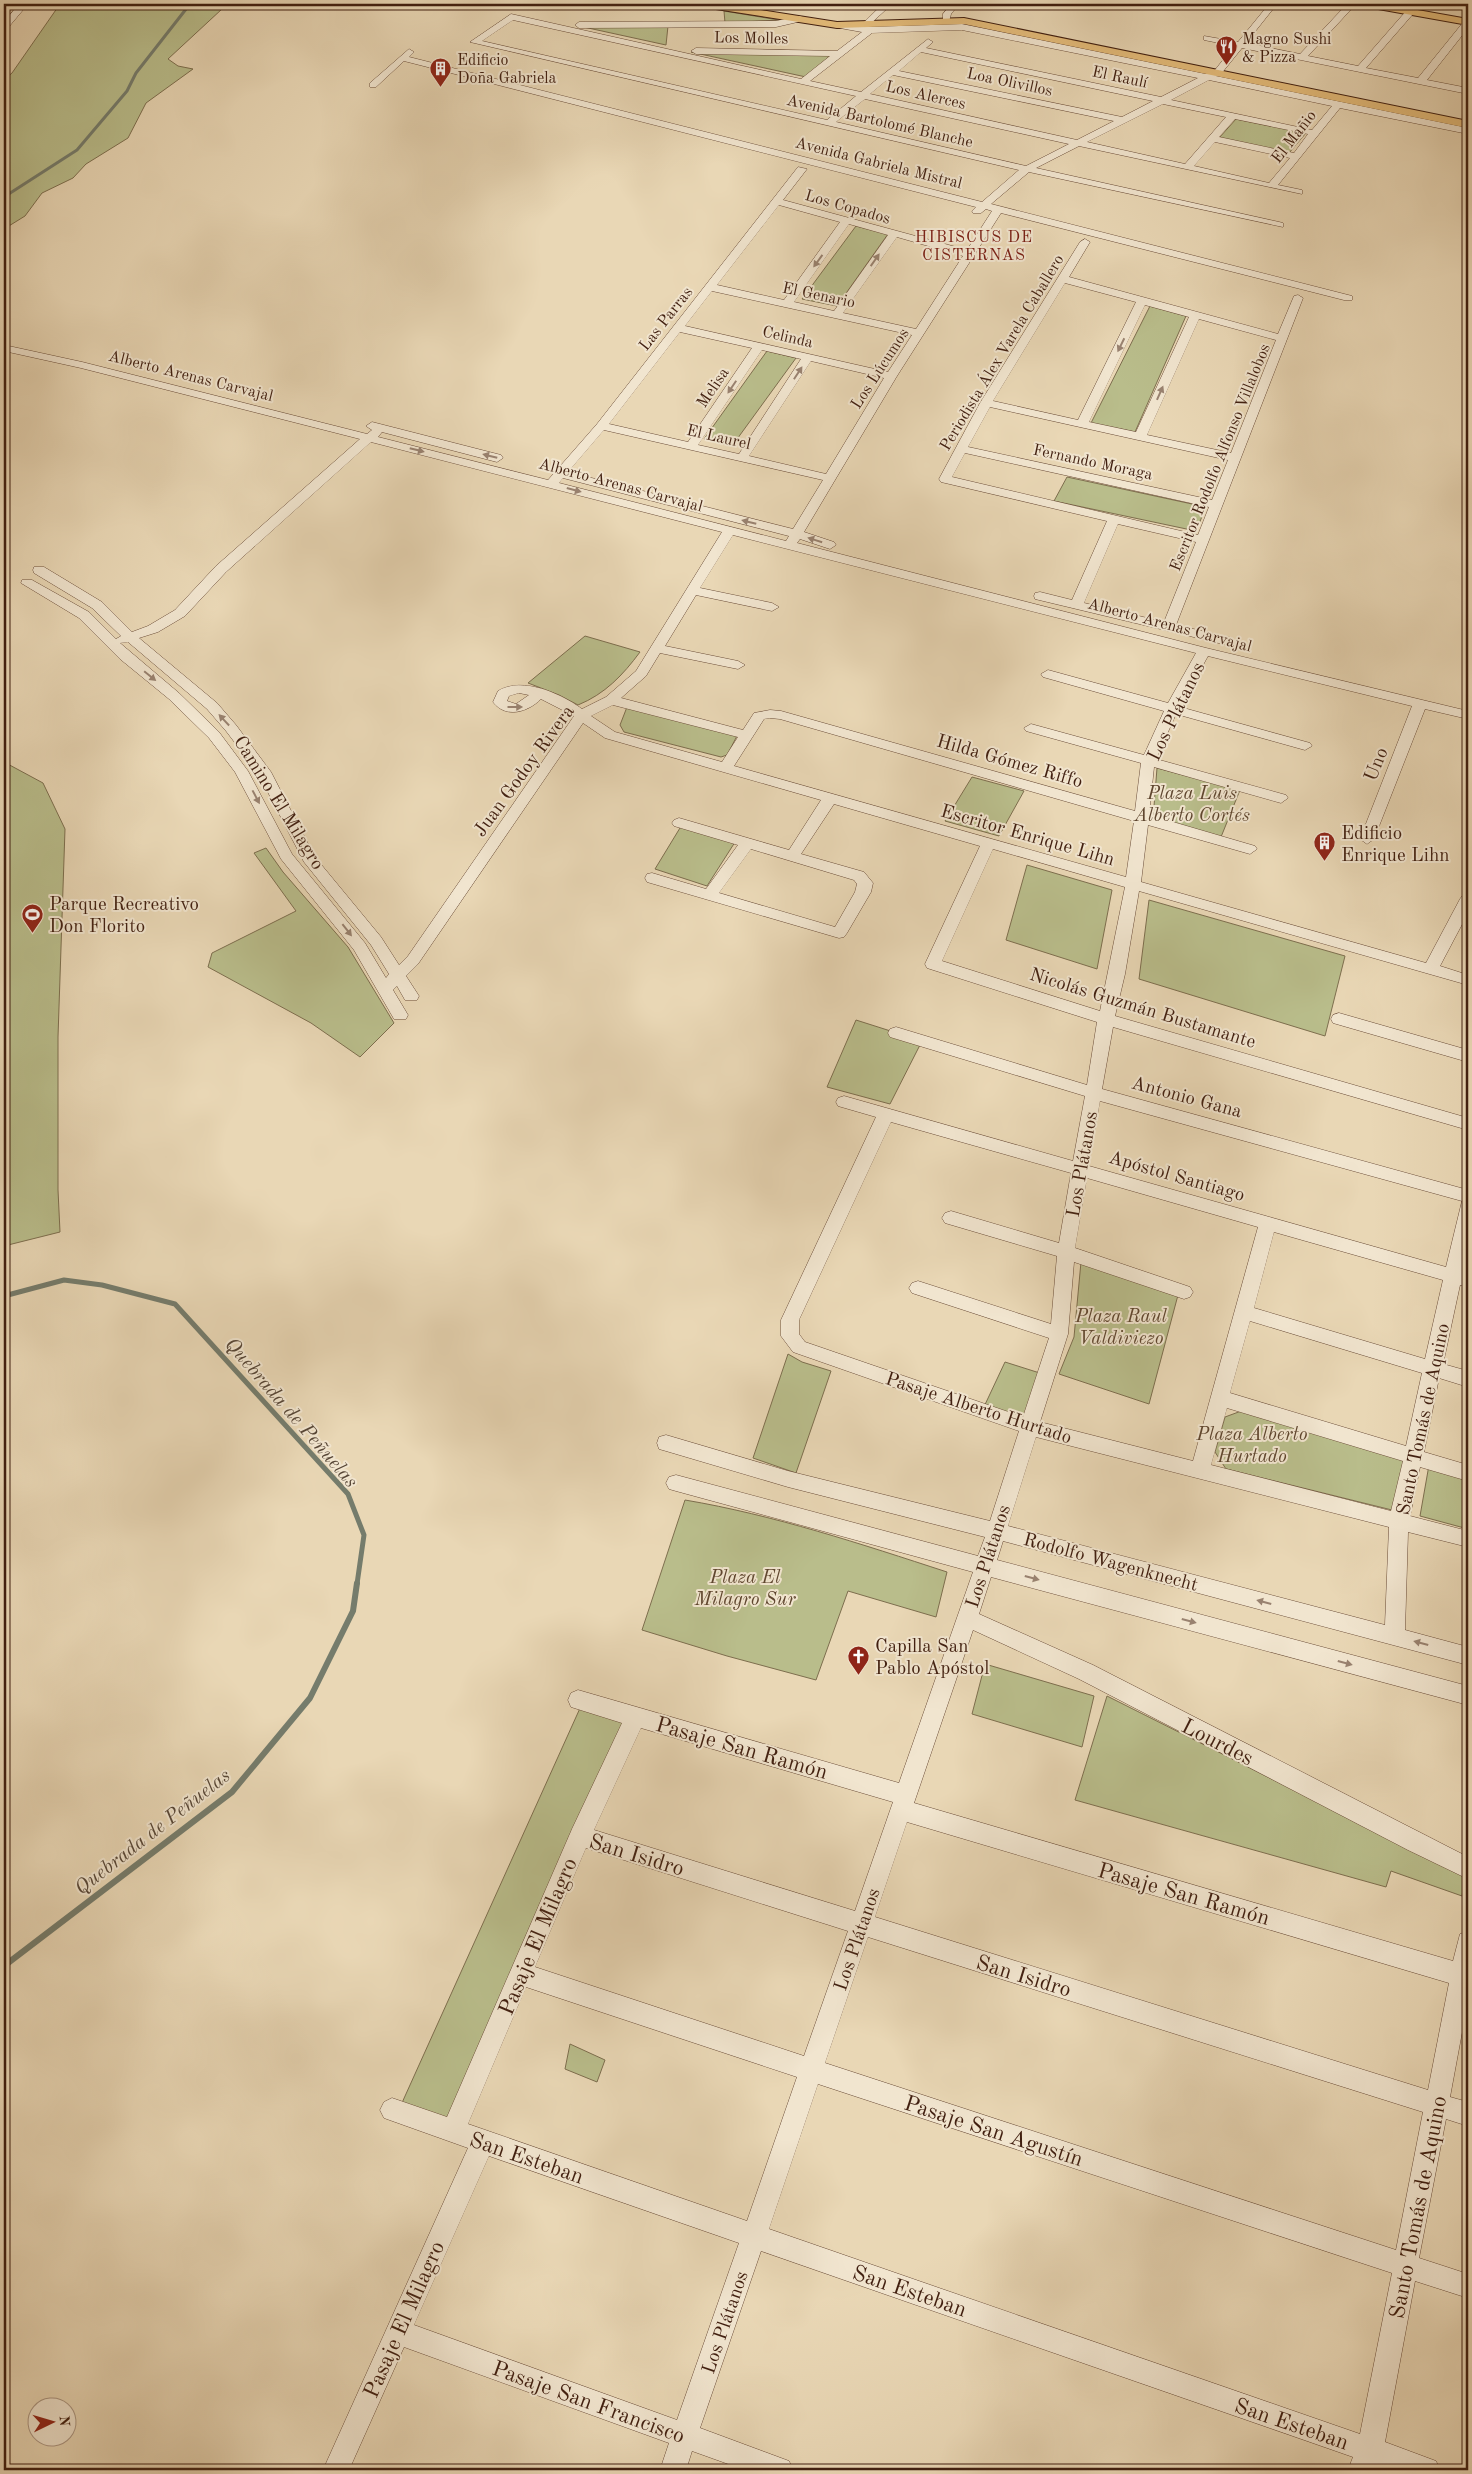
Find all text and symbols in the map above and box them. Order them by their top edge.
street label: Los Molles [714,30,788,48]
place label: Magno Sushi & Pizza [1242,32,1331,66]
restaurant icon: Magno Sushi & Pizza [1214,35,1238,66]
place label: Edificio Doña Gabriela [457,53,557,87]
building icon: Edificio Doña Gabriela [429,56,453,87]
street label: El Raulí [1090,64,1149,92]
street label: Loa Olivillos [965,66,1054,100]
street label: Los Alerces [884,79,967,113]
street label: Avenida Bartolomé Blanche [785,93,974,151]
street label: El Mañio [1269,108,1320,167]
street label: Avenida Gabriela Mistral [793,135,964,192]
street label: Los Copados [803,188,892,228]
district label: HIBISCUS DE CISTERNAS [915,230,1033,264]
street label: Periodista Álex Varela Caballero [934,250,1068,454]
one-way arrow [870,253,880,267]
one-way arrow [813,254,823,267]
street label: El Genario [781,280,857,311]
street label: Las Parras [637,284,696,354]
street label: Celinda [761,324,815,352]
street label: Los Lúcumos [849,326,913,412]
one-way arrow [1117,338,1125,352]
street label: Escritor Rodolfo Alfonso Villalobos [1168,342,1274,574]
street label: Alberto Arenas Carvajal [106,349,275,405]
street label: Melisa [695,365,733,411]
one-way arrow [793,367,803,380]
one-way arrow [727,380,736,393]
one-way arrow [1157,386,1165,400]
street label: El Laurel [685,423,752,453]
street label: Fernando Moraga [1031,442,1154,483]
one-way arrow [409,447,424,455]
one-way arrow [482,452,497,460]
street label: Alberto Arenas Carvajal [537,456,704,516]
one-way arrow [567,487,582,495]
one-way arrow [741,518,756,526]
one-way arrow [807,535,822,543]
street label: Alberto Arenas Carvajal [1086,596,1253,656]
street label: Los Plátanos [1145,660,1209,764]
one-way arrow [143,671,156,682]
street label: Juan Godoy Rivera [471,702,579,841]
one-way arrow [508,703,524,711]
one-way arrow [218,715,230,727]
street label: Hilda Gómez Riffo [934,732,1085,792]
street label: Camino El Milagro [229,733,327,874]
street label: Uno [1362,745,1393,784]
park label: Plaza Luis Alberto Cortés [1133,785,1250,826]
one-way arrow [251,790,260,804]
street label: Escritor Enrique Lihn [938,802,1117,870]
place label: Edificio Enrique Lihn [1341,825,1450,866]
building icon: Edificio Enrique Lihn [1313,831,1337,862]
place label: Parque Recreativo Don Florito [49,896,199,937]
sports icon: Parque Recreativo Don Florito [21,902,45,933]
one-way arrow [341,924,352,937]
street label: Nicolás Guzmán Bustamante [1027,966,1258,1053]
street label: Antonio Gana [1129,1075,1244,1122]
street label: Los Plátanos [1065,1110,1102,1219]
street label: Apóstol Santiago [1106,1149,1247,1206]
park label: Plaza Raul Valdiviezo [1074,1308,1168,1349]
street label: Santo Tomás de Aquino [1395,1322,1454,1517]
water label: Quebrada de Peñuelas [220,1335,361,1492]
street label: Pasaje Alberto Hurtado [883,1370,1074,1449]
park label: Plaza Alberto Hurtado [1195,1426,1308,1467]
street label: Los Plátanos [964,1503,1015,1611]
street label: Rodolfo Wagenknecht [1021,1531,1200,1596]
park label: Plaza El Milagro Sur [693,1569,796,1610]
one-way arrow [1024,1575,1039,1583]
one-way arrow [1257,1597,1272,1605]
one-way arrow [1181,1617,1196,1625]
place label: Capilla San Pablo Apóstol [875,1638,989,1679]
one-way arrow [1414,1639,1429,1647]
church icon: Capilla San Pablo Apóstol [847,1644,871,1675]
one-way arrow [1338,1659,1353,1667]
street label: Pasaje San Ramón [653,1714,830,1784]
street label: Lourdes [1178,1715,1257,1770]
water label: Quebrada de Peñuelas [72,1766,235,1899]
street label: San Isidro [586,1831,687,1881]
street label: Pasaje El Milagro [496,1855,582,2019]
street label: Pasaje San Ramón [1095,1860,1272,1930]
street label: Los Plátanos [832,1886,885,1994]
street label: San Isidro [973,1952,1074,2002]
street label: Pasaje San Agustín [901,2093,1086,2171]
street label: Santo Tomás de Aquino [1387,2094,1451,2321]
street label: San Esteban [466,2129,586,2189]
street label: Pasaje El Milagro [360,2238,449,2401]
street label: San Esteban [849,2262,969,2322]
street label: Los Plátanos [700,2269,753,2377]
street label: Pasaje San Francisco [489,2358,688,2448]
street label: San Esteban [1231,2395,1351,2455]
north arrow [28,2396,78,2446]
text: N [57,2415,71,2427]

